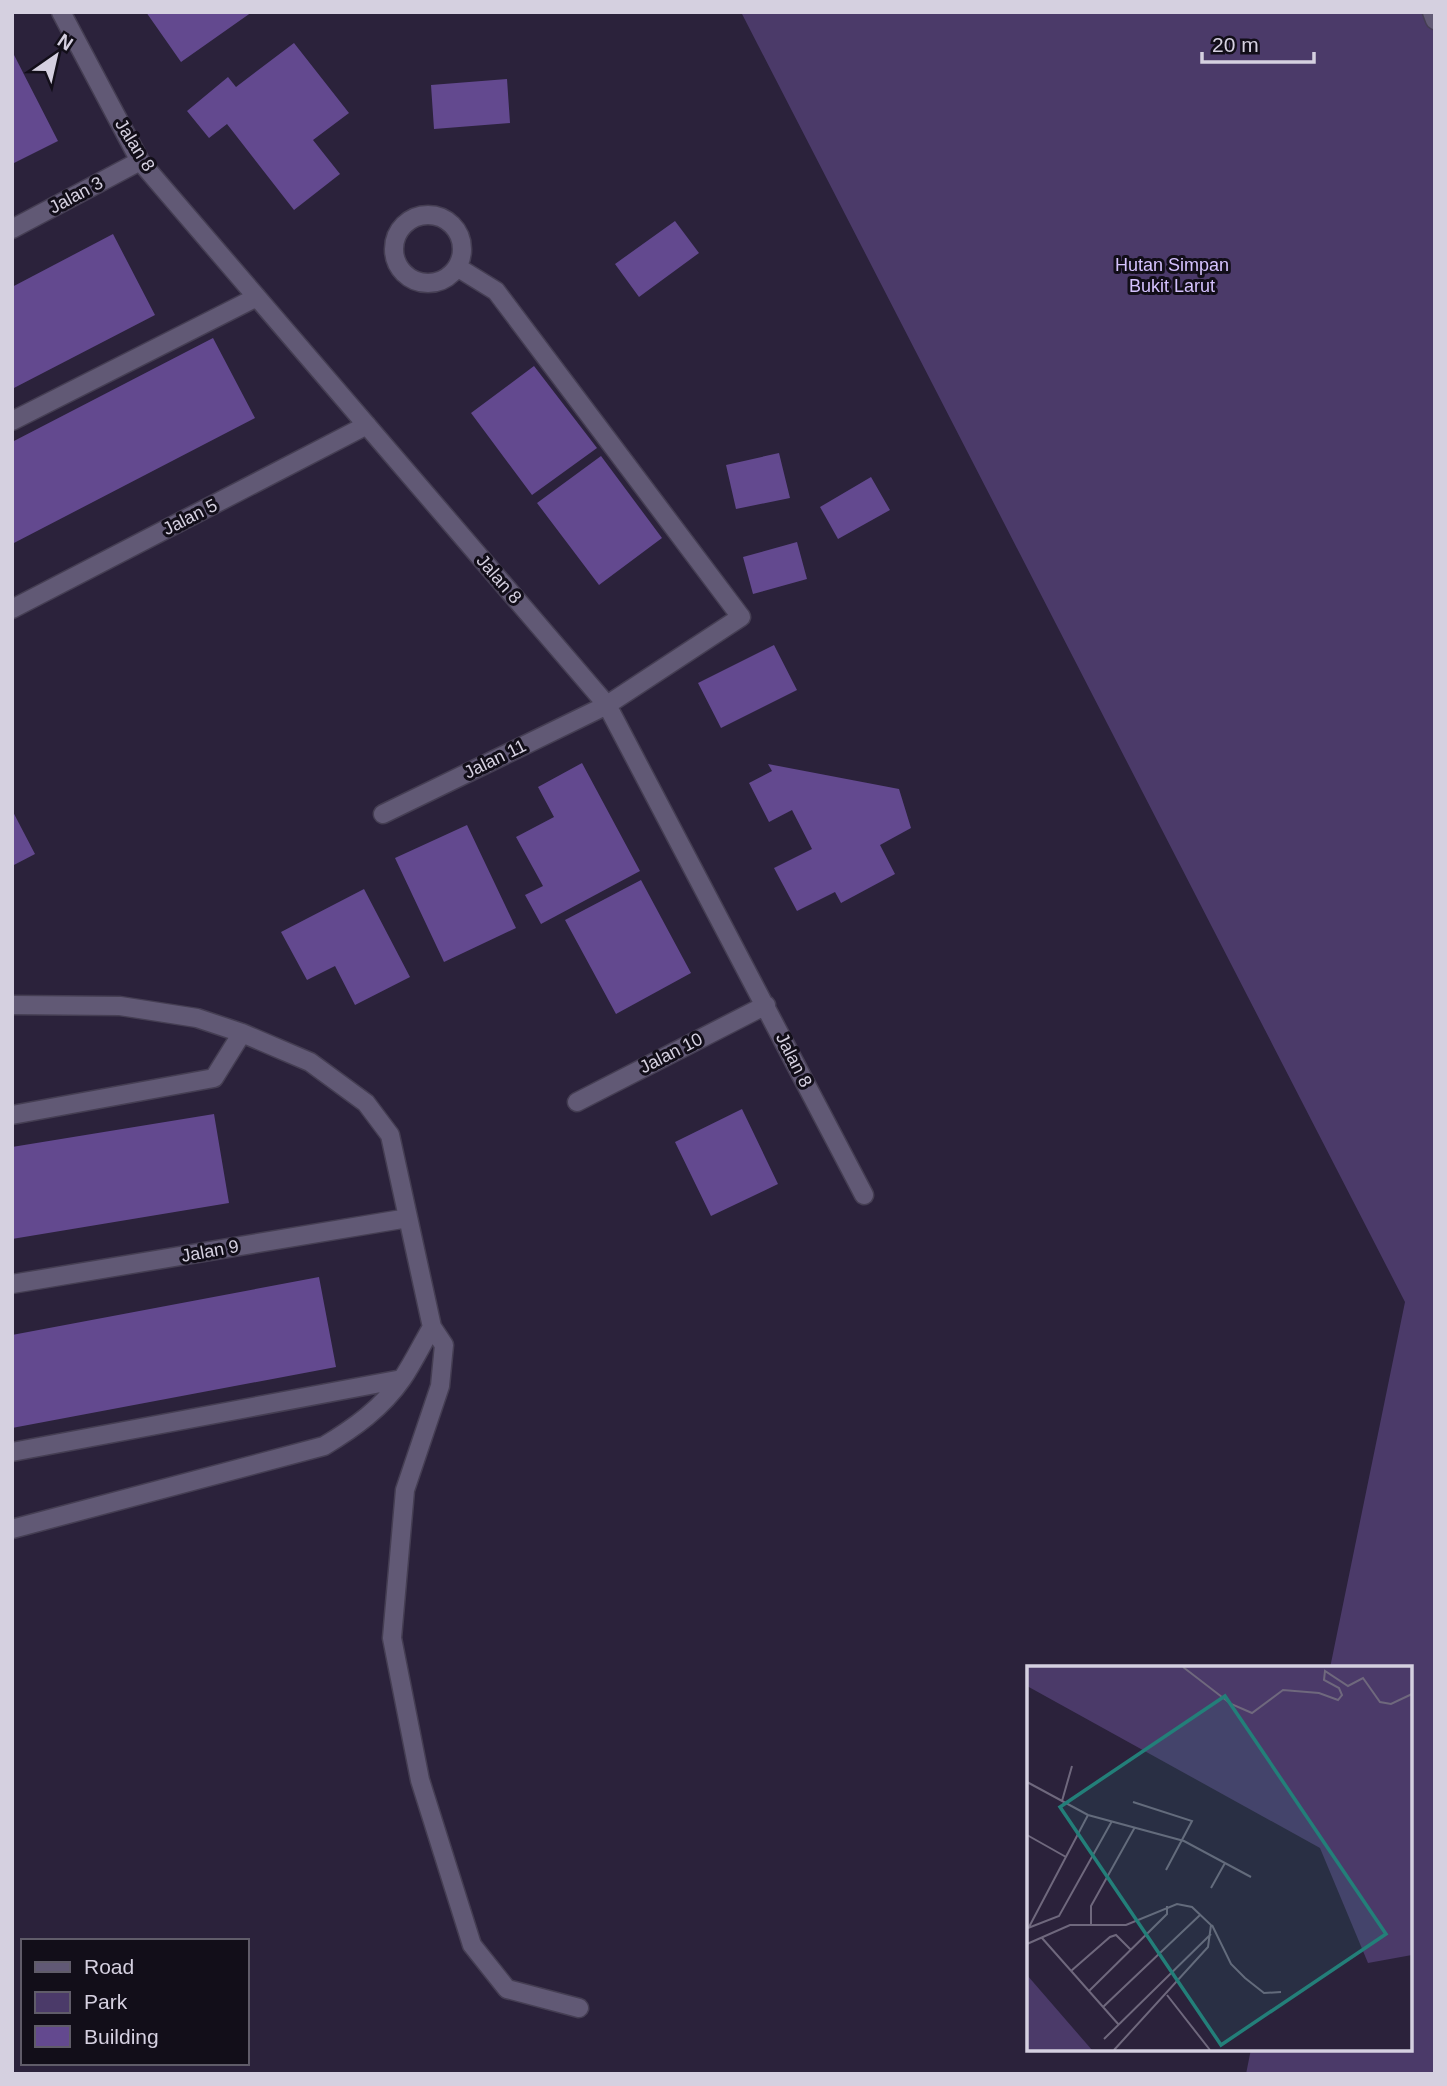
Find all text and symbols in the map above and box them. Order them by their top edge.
north arrow [21,21,91,91]
scale bar [1202,21,1314,65]
text: N [54,30,77,55]
text: 20 m [1212,33,1259,56]
street label: Jalan 8 [111,115,159,175]
street label: Jalan 3 [46,173,106,217]
park label: Hutan Simpan Bukit Larut [1115,255,1229,296]
street label: Jalan 5 [160,495,220,539]
street label: Jalan 8 [472,551,526,607]
street label: Jalan 11 [461,735,529,783]
street label: Jalan 10 [636,1029,706,1077]
street label: Jalan 8 [772,1030,816,1090]
street label: Jalan 9 [180,1236,240,1266]
inset map [1027,1666,1412,2051]
legend [21,1939,248,2065]
text: Road [84,1955,134,1978]
text: Park [84,1990,128,2013]
text: Building [84,2025,159,2048]

